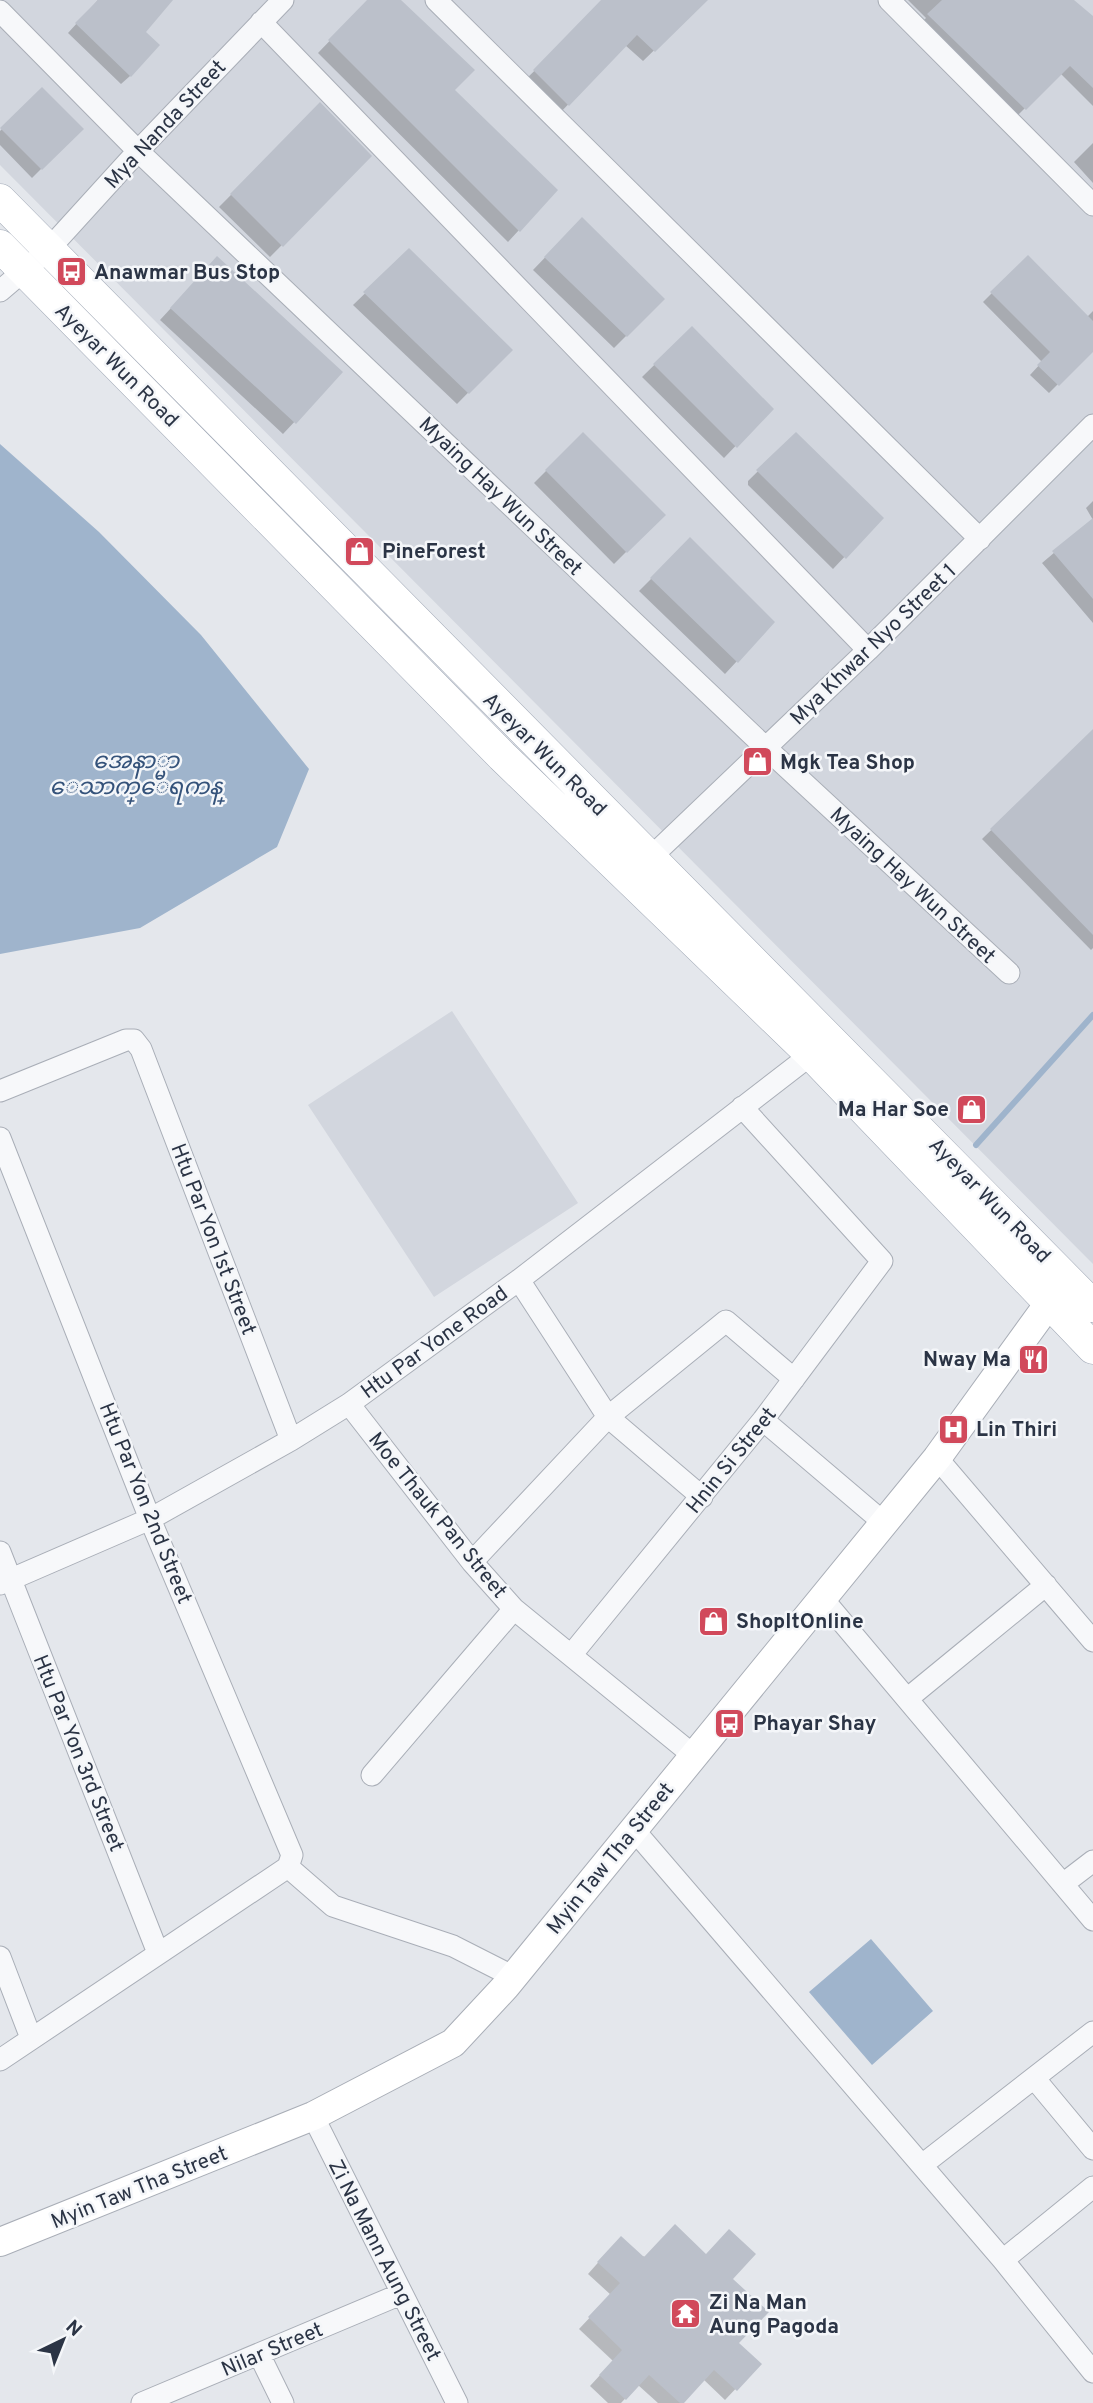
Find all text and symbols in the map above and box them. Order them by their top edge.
street label: Mya Nanda Street [99,55,233,195]
bus stop icon: Anawmar Bus Stop [54,255,88,289]
place label: Anawmar Bus Stop [94,260,280,287]
street label: Ayeyar Wun Road [48,298,184,434]
street label: Myaing Hay Wun Street [412,412,588,582]
shop icon: PineForest [342,534,376,568]
place label: PineForest [382,539,486,566]
street label: Mya Khwar Nyo Street 1 [785,558,963,732]
street label: Ayeyar Wun Road [476,687,612,823]
shop icon: Mgk Tea Shop [740,745,774,779]
water label: အေနာ္မာ ေသာက္ေရကန္ [50,748,226,805]
place label: Mgk Tea Shop [780,750,915,777]
street label: Myaing Hay Wun Street [823,802,1001,970]
shop icon: Ma Har Soe [955,1092,989,1126]
place label: Ma Har Soe [838,1097,949,1124]
street label: Ayeyar Wun Road [922,1132,1056,1270]
street label: Htu Par Yon 1st Street [164,1140,262,1339]
street label: Htu Par Yone Road [356,1281,514,1406]
restaurant icon: Nway Ma [1017,1342,1051,1376]
place label: Nway Ma [923,1347,1011,1374]
street label: Htu Par Yon 2nd Street [92,1399,197,1608]
street label: Hnin Si Street [681,1402,783,1520]
hospital icon: Lin Thiri [936,1412,970,1446]
place label: Lin Thiri [976,1417,1057,1444]
street label: Moe Thauk Pan Street [361,1427,512,1605]
shop icon: ShopItOnline [696,1604,730,1638]
place label: ShopItOnline [736,1609,864,1636]
street label: Htu Par Yon 3rd Street [26,1651,129,1856]
bus stop icon: Phayar Shay [713,1706,747,1740]
place label: Phayar Shay [753,1711,877,1738]
street label: Myin Taw Tha Street [542,1777,681,1941]
street label: Myin Taw Tha Street [47,2141,232,2236]
street label: Zi Na Mann Aung Street [321,2155,446,2366]
place label: Zi Na Man Aung Pagoda [709,2290,839,2341]
temple icon: Zi Na Man Aung Pagoda [669,2297,703,2331]
north arrow [28,2305,98,2375]
text: N [60,2316,86,2342]
street label: Nilar Street [218,2317,328,2384]

